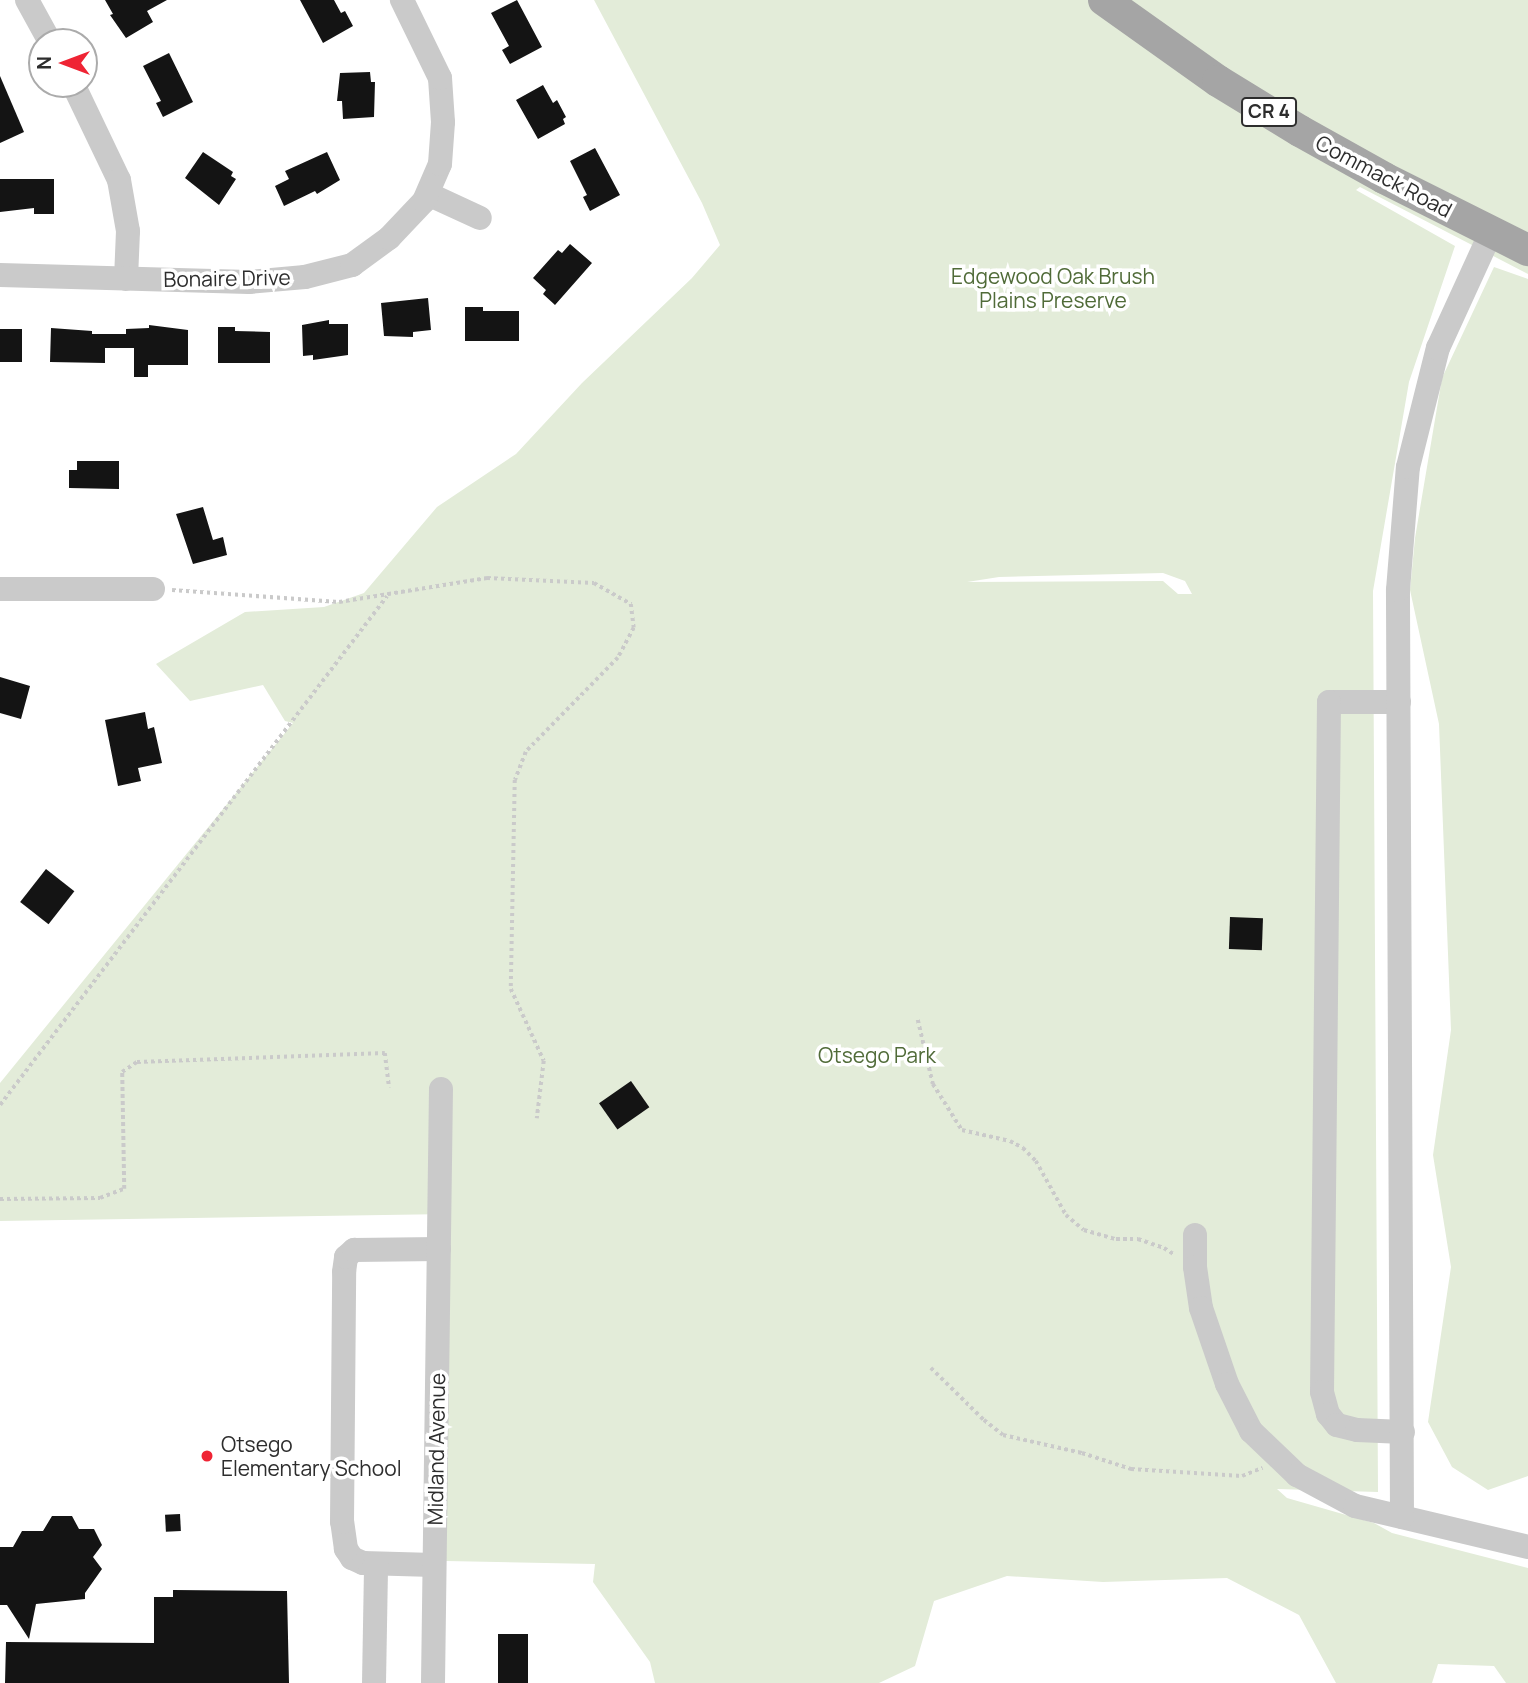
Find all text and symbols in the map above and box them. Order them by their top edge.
north arrow [28,28,98,98]
text: N [31,56,57,70]
road number: CR 4 [1241,96,1297,128]
street label: Commack Road [1312,129,1456,223]
park label: Edgewood Oak Brush Plains Preserve [951,263,1155,313]
street label: Bonaire Drive [163,264,291,292]
park label: Otsego Park [818,1042,936,1068]
street label: Midland Avenue [422,1373,450,1525]
place label: Otsego Elementary School [221,1431,402,1481]
marker: Otsego Elementary School [199,1448,215,1464]

